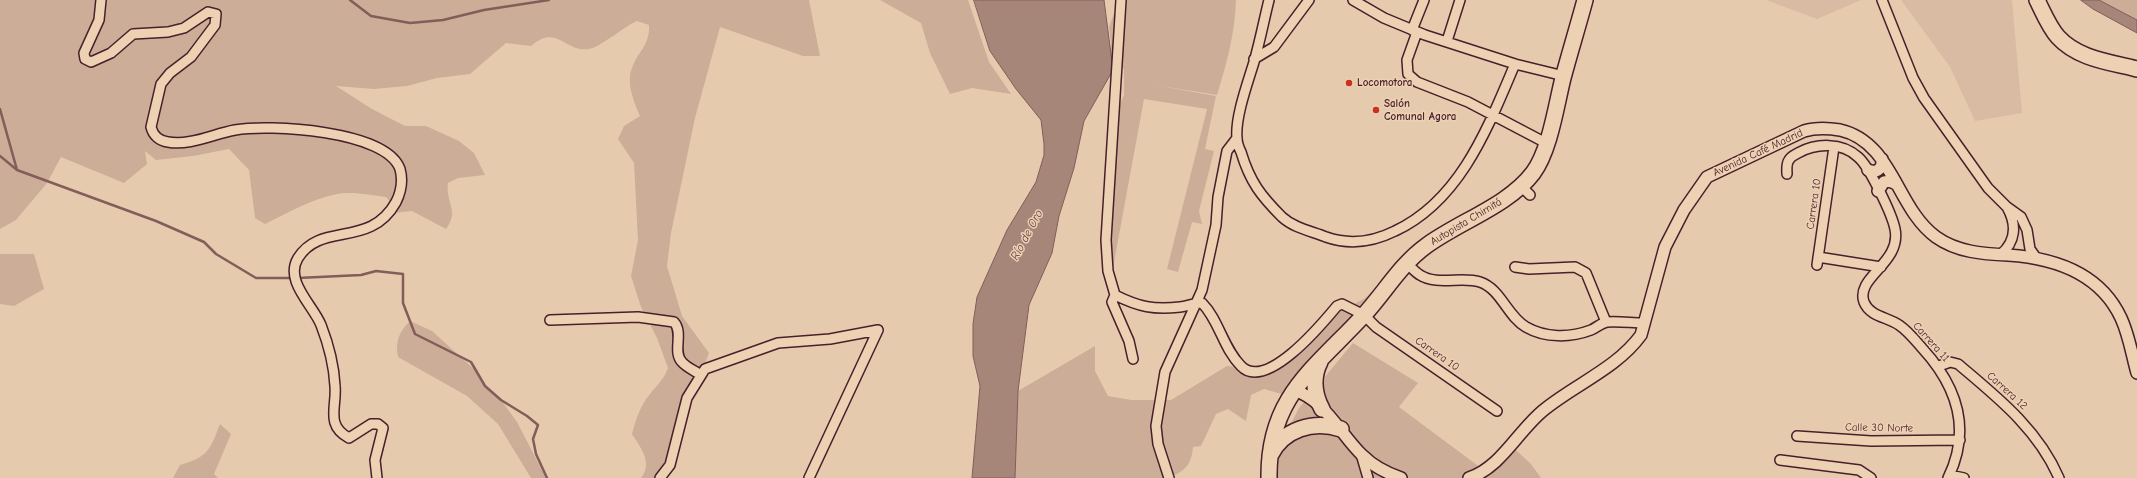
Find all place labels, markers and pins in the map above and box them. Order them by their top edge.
place label: Locomotora [1357,76,1412,90]
marker: Locomotora [1344,78,1354,88]
place label: Salón Comunal Agora [1384,97,1456,123]
marker: Salón Comunal Agora [1371,105,1381,115]

